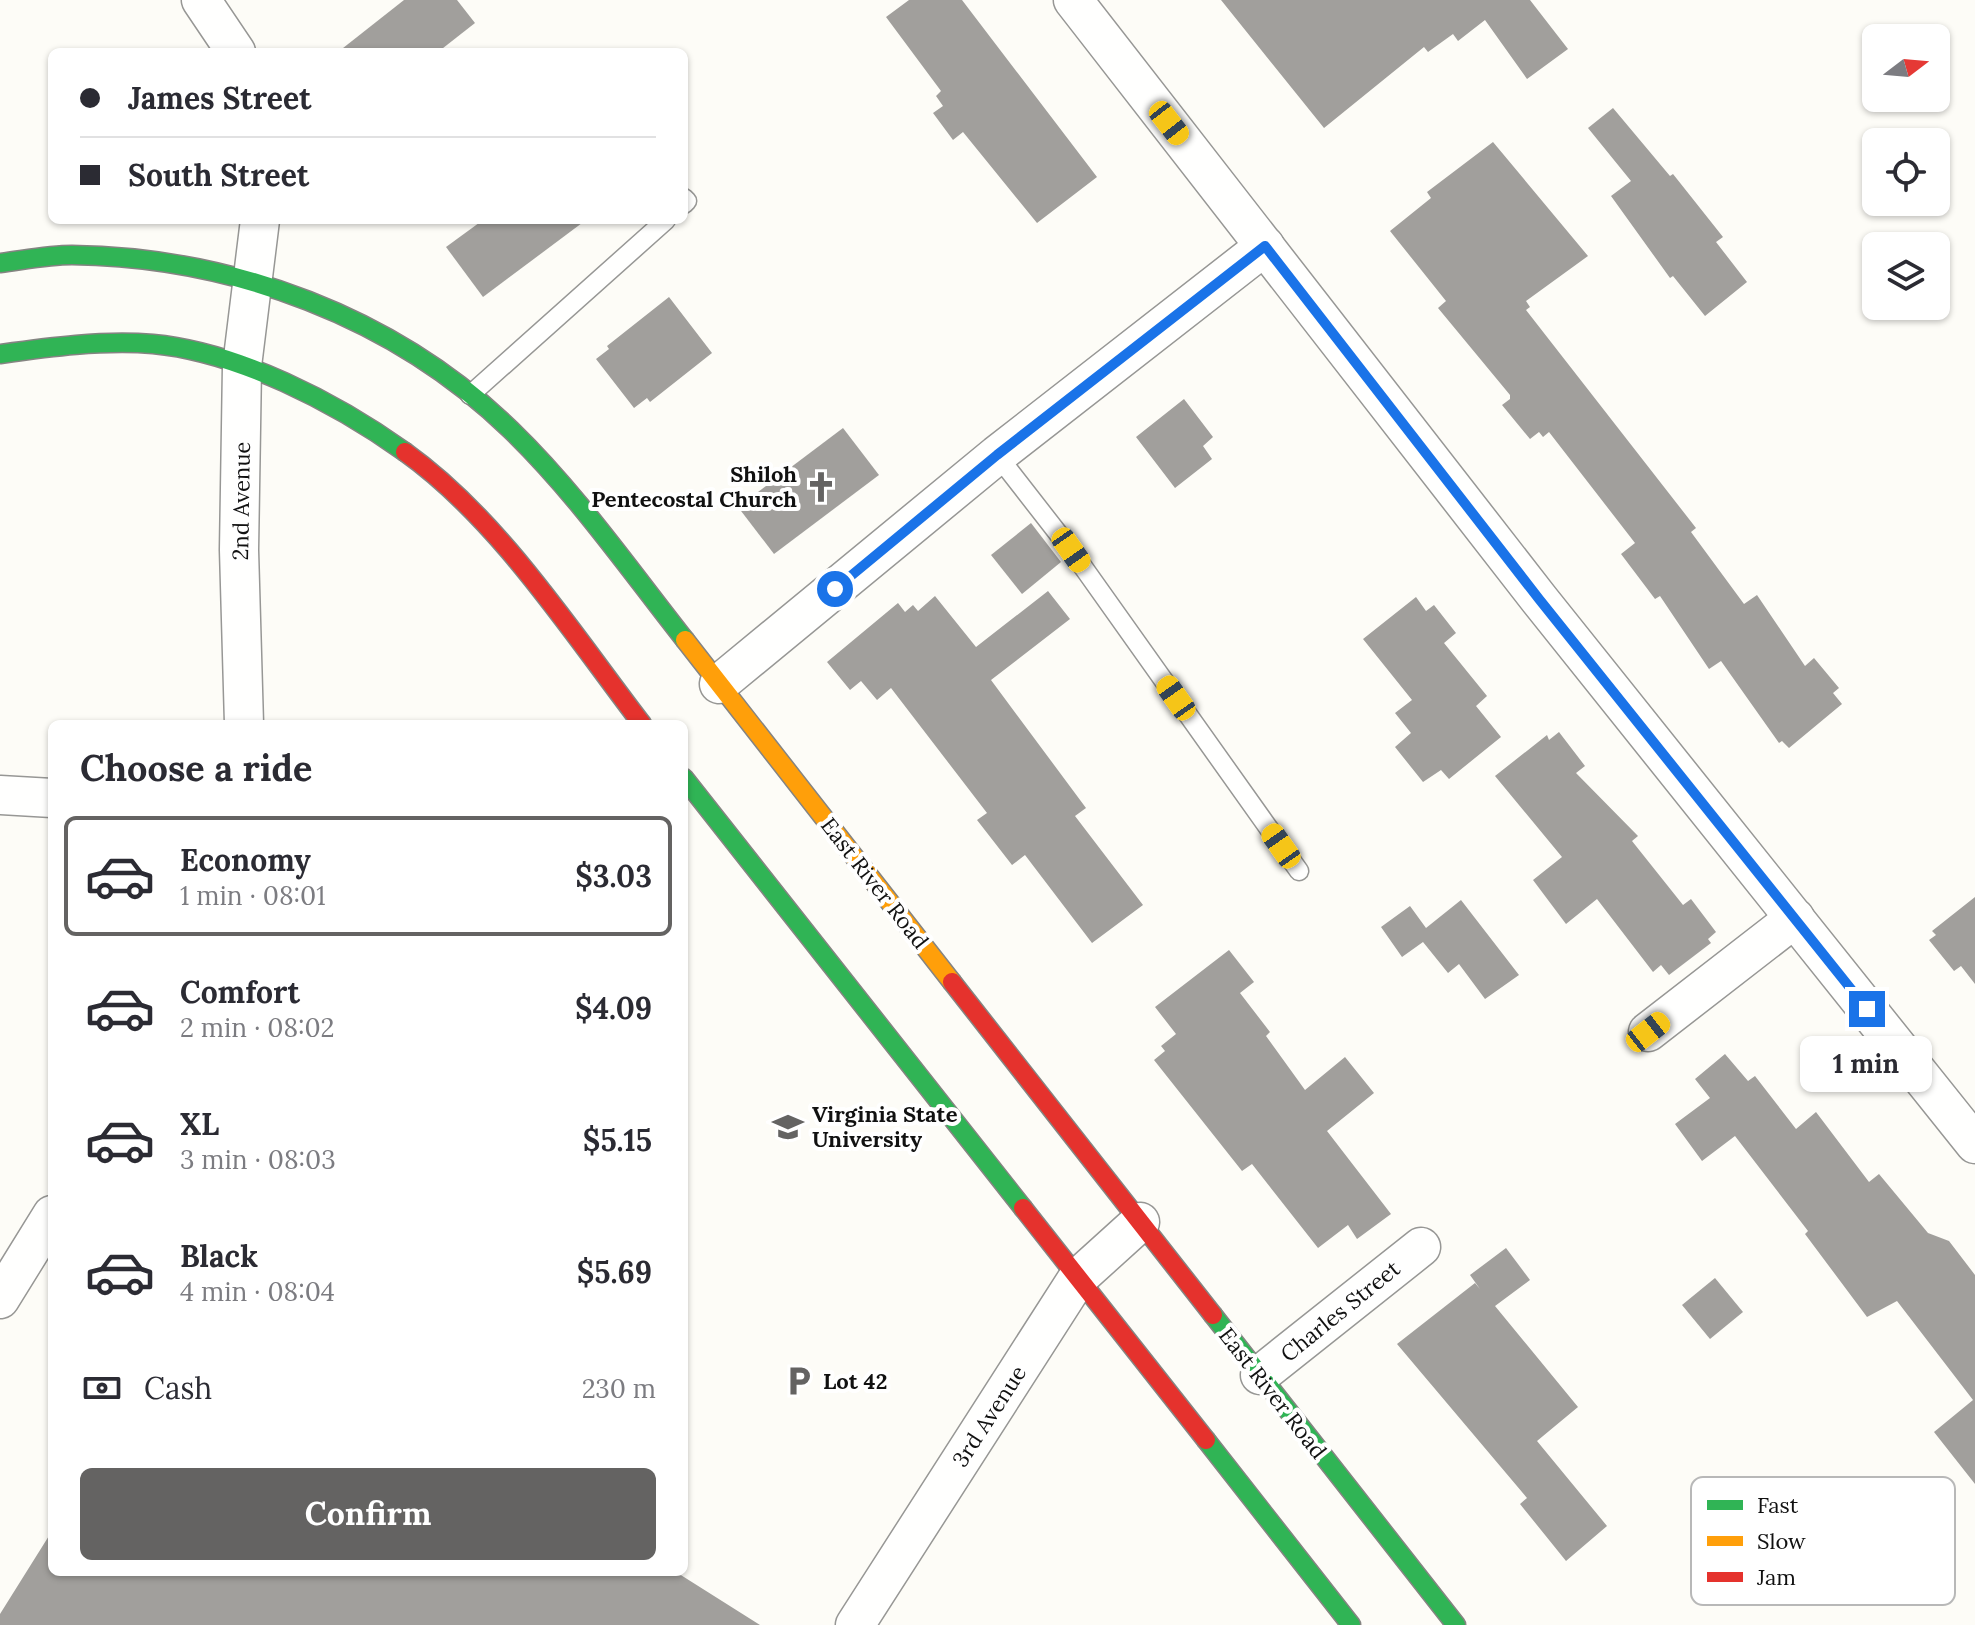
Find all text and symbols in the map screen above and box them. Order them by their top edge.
north arrow [1862,24,1950,112]
map controls [1862,24,1950,320]
text: James Street [128,79,311,117]
car [1145,97,1193,149]
button: locate [1862,128,1950,216]
text: South Street [128,156,309,194]
button: layers [1862,232,1950,320]
street label: 2nd Avenue [226,441,256,561]
place label: Shiloh Pentecostal Church [591,460,797,513]
church icon: Shiloh Pentecostal Church [804,470,838,504]
car [1047,523,1095,577]
route start [817,571,853,607]
car [1152,671,1200,725]
text: Choose a ride [80,745,312,791]
street label: East River Road [815,812,935,954]
car [1257,819,1305,873]
icon: car [84,840,156,912]
text: Economy [180,841,311,879]
text: $3.03 [575,857,652,895]
text: 1 min · 08:01 [180,879,326,912]
icon: car [84,972,156,1044]
text: Comfort [180,973,300,1011]
text: $4.09 [575,989,652,1027]
route end [1849,991,1885,1027]
car [1622,1008,1674,1056]
text: 2 min · 08:02 [180,1011,335,1044]
callout: 1 min [1801,1037,1933,1093]
text: 1 min [1833,1047,1899,1080]
place label: Virginia State University [812,1100,958,1153]
icon: car [84,1104,156,1176]
text: XL [180,1105,219,1143]
school or university icon: Virginia State University [771,1110,805,1144]
text: $5.15 [583,1121,652,1159]
text: 3 min · 08:03 [180,1143,336,1176]
icon: car [84,1236,156,1308]
text: Black [180,1237,258,1275]
text: $5.69 [577,1253,652,1291]
street label: Charles Street [1275,1254,1406,1368]
text: 4 min · 08:04 [180,1275,335,1308]
street label: East River Road [1213,1322,1333,1464]
street label: 3rd Avenue [946,1360,1032,1472]
parking icon: Lot 42 [782,1364,816,1398]
icon: cash [80,1366,124,1410]
place label: Lot 42 [823,1367,887,1395]
text: Cash [144,1369,212,1407]
text: 230 m [582,1372,656,1405]
button: Confirm [80,1468,656,1560]
legend [1691,1477,1955,1605]
text: Fast [1757,1491,1799,1519]
text: Slow [1757,1527,1806,1555]
text: Jam [1756,1563,1796,1591]

